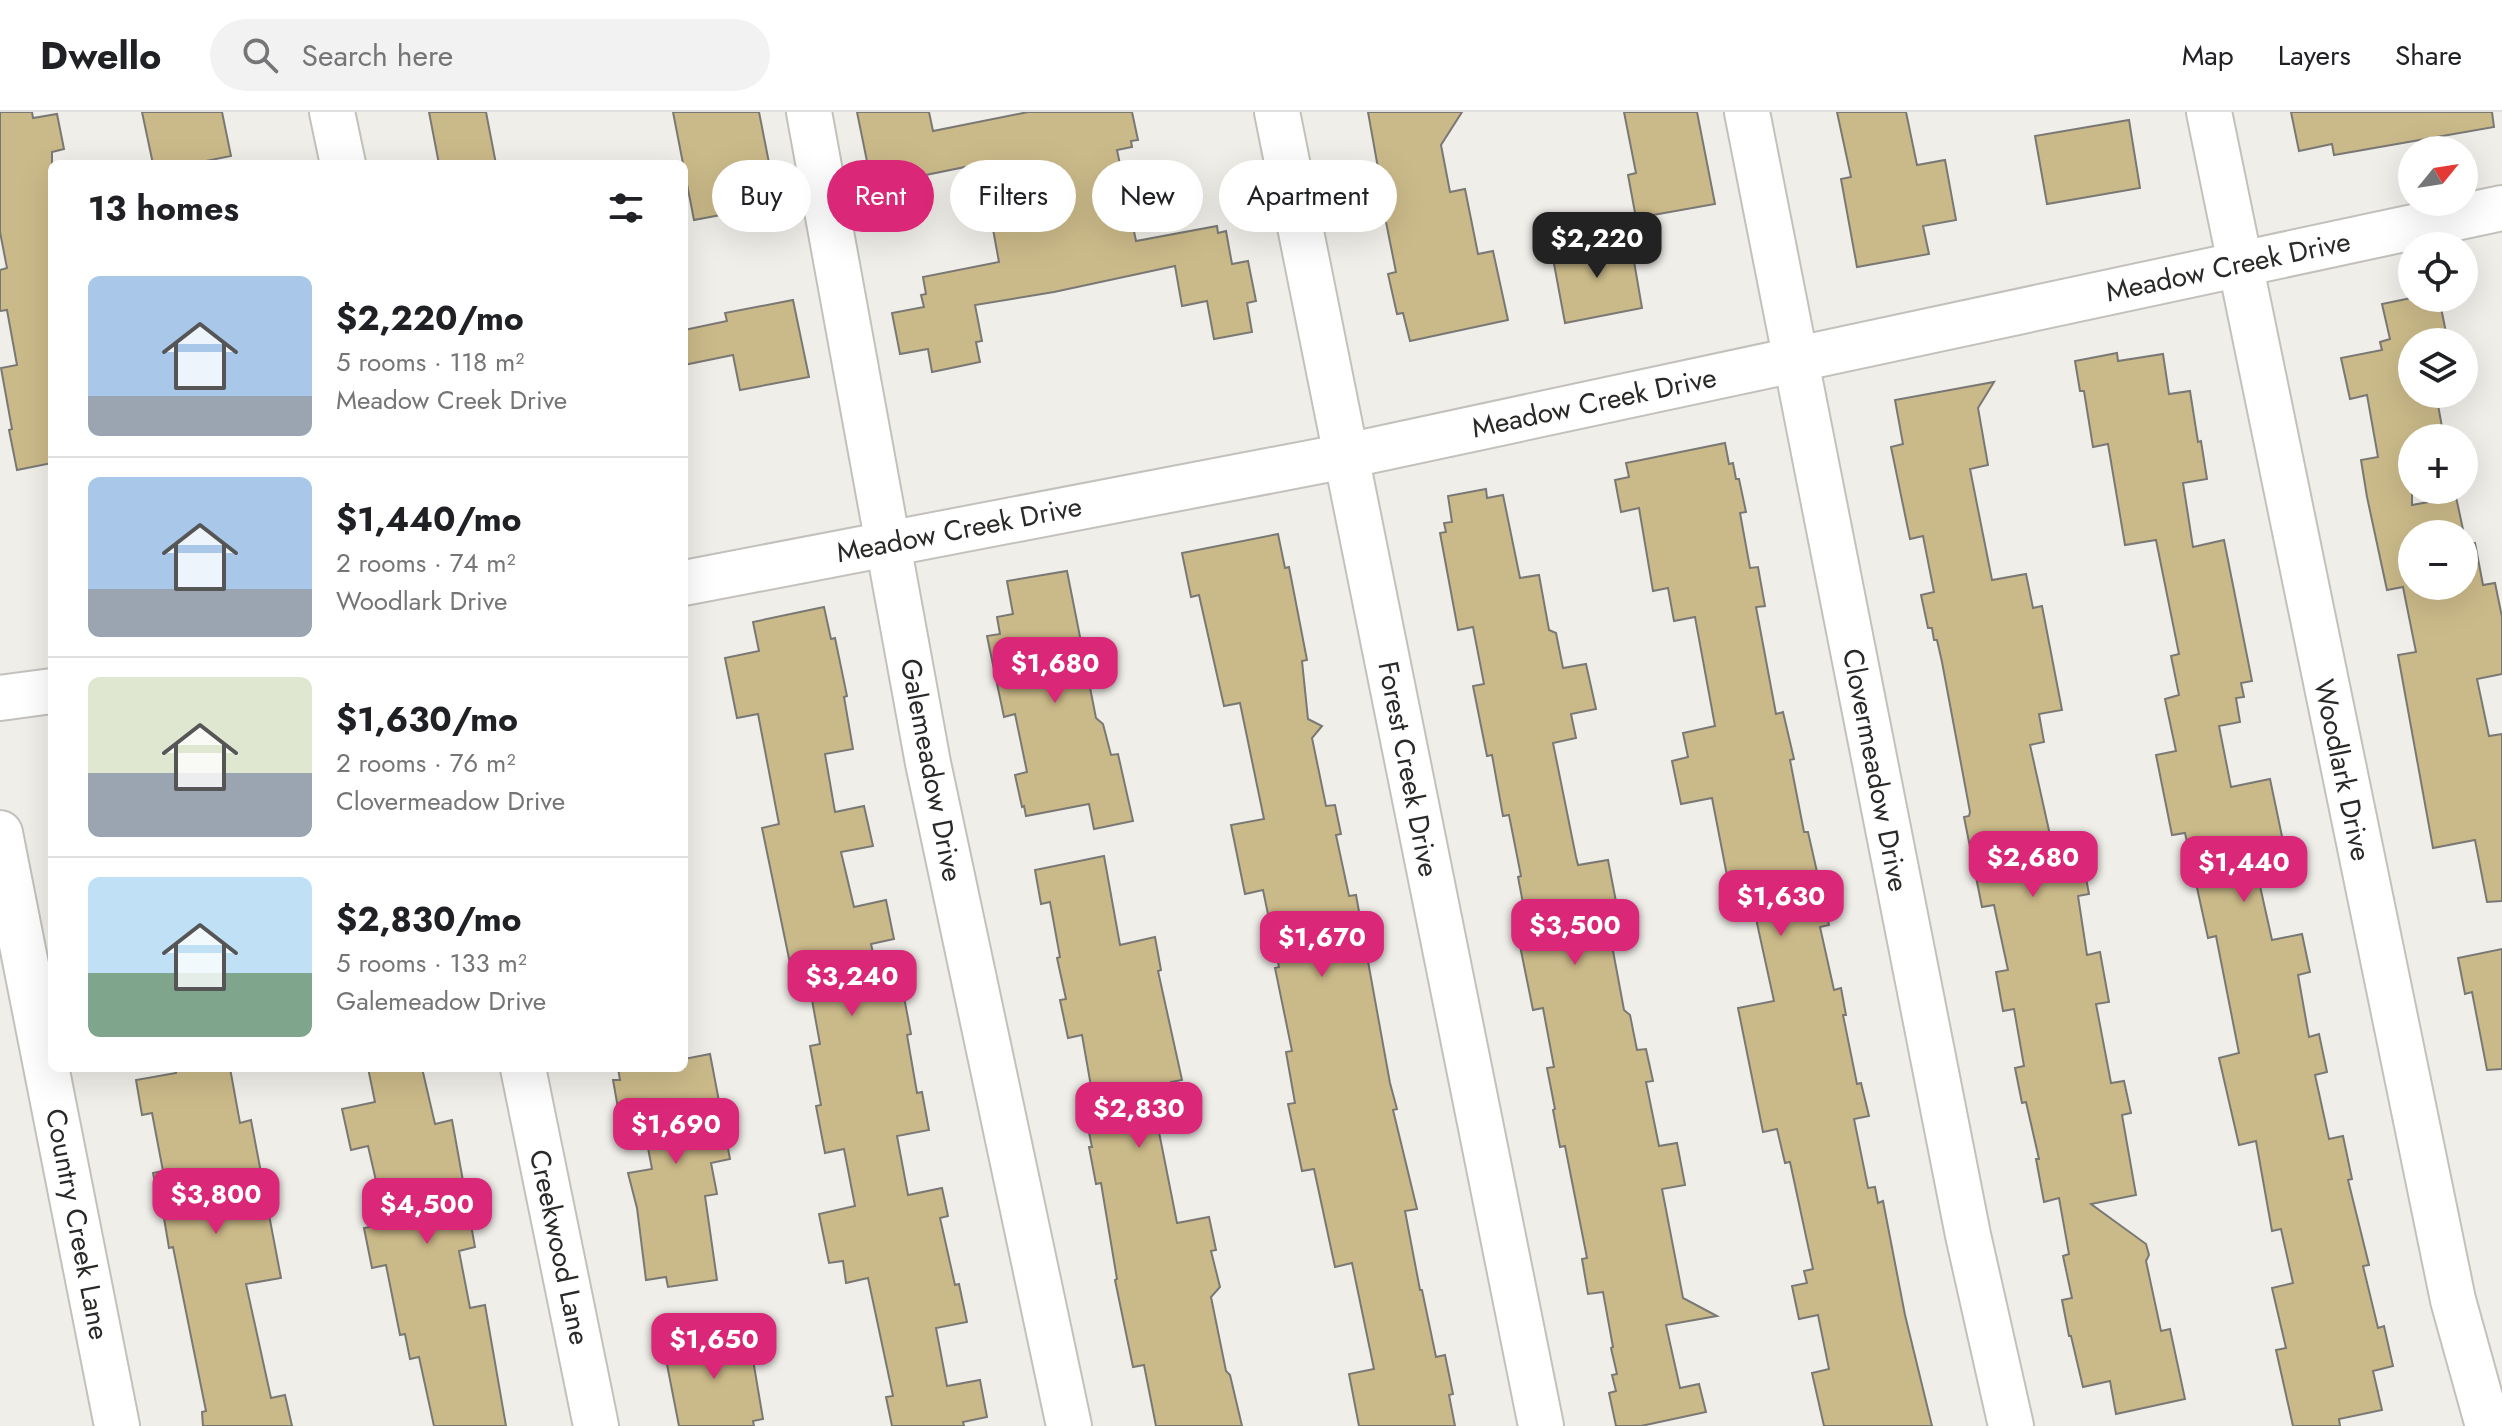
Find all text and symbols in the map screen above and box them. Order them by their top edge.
search box [210,19,770,91]
text: Dwello [40,28,162,83]
icon: search [238,33,282,77]
text: Search here [302,34,453,77]
text: Map [2182,35,2234,76]
text: Layers [2278,35,2351,76]
text: Share [2395,35,2462,76]
north arrow [2398,136,2478,216]
map controls [2398,136,2478,600]
chip: Buy [712,160,811,232]
chip: Rent [827,160,934,232]
chip: Filters [950,160,1076,232]
chip: New [1092,160,1203,232]
chip: Apartment [1219,160,1397,232]
text: 13 homes [88,184,239,233]
icon: filters [604,186,648,230]
pin: $2,220 [1532,212,1662,280]
text: $2,220 [1551,219,1643,257]
street label: Meadow Creek Drive [2102,221,2354,312]
button: locate [2398,232,2478,312]
text: $2,220/mo [336,294,524,343]
icon: home [152,308,248,404]
button: layers [2398,328,2478,408]
text: 5 rooms · 118 m² [336,343,524,381]
street label: Meadow Creek Drive [1468,357,1720,448]
text: Meadow Creek Drive [336,381,567,419]
button: + [2398,424,2478,504]
street label: Meadow Creek Drive [833,486,1085,573]
text: $1,440/mo [336,495,522,544]
icon: home [152,509,248,605]
button: − [2398,520,2478,600]
text: 2 rooms · 74 m² [336,544,516,582]
text: Woodlark Drive [336,582,507,620]
pin: $1,680 [990,637,1120,705]
text: $1,680 [1011,644,1099,682]
street label: Clovermeadow Drive [1832,645,1919,895]
street label: Galemeadow Drive [890,655,973,885]
street label: Forest Creek Drive [1368,658,1449,880]
street label: Woodlark Drive [2303,676,2382,865]
text: $1,630/mo [336,695,518,744]
icon: home [152,709,248,805]
text: 2 rooms · 76 m² [336,744,515,782]
text: Clovermeadow Drive [336,782,565,820]
pin: $2,680 [1968,831,2098,899]
pin: $1,440 [2179,836,2309,904]
text: $2,680 [1987,838,2079,876]
text: $1,440 [2198,843,2290,881]
pin: $1,630 [1716,870,1846,938]
text: $1,630 [1737,877,1825,915]
text: $2,830/mo [336,895,522,944]
pin: $3,500 [1510,899,1640,967]
text: $3,500 [1529,906,1621,944]
icon: home [152,909,248,1005]
pin: $1,670 [1257,911,1387,979]
text: $1,670 [1278,918,1366,956]
text: 5 rooms · 133 m² [336,944,527,982]
pin: $3,240 [787,950,917,1018]
text: $3,240 [806,957,898,995]
text: Galemeadow Drive [336,982,546,1020]
pin: $2,830 [1074,1082,1204,1150]
text: $2,830 [1093,1089,1185,1127]
pin: $1,690 [611,1098,741,1166]
street label: Country Creek Lane [35,1105,120,1343]
text: $1,690 [631,1105,721,1143]
street label: Creekwood Lane [519,1146,600,1349]
pin: $3,800 [151,1168,281,1236]
text: $3,800 [170,1175,262,1213]
pin: $4,500 [362,1178,492,1246]
text: $4,500 [380,1185,474,1223]
pin: $1,650 [649,1313,779,1381]
text: $1,650 [669,1320,759,1358]

